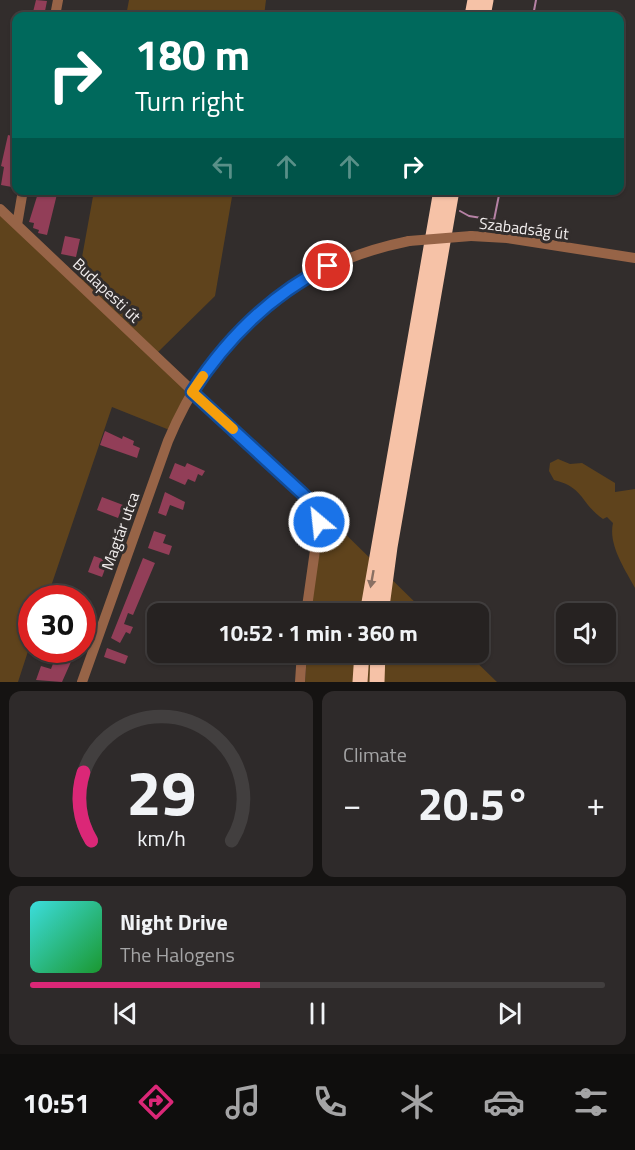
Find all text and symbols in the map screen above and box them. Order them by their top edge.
text: 180 m [135,22,250,86]
icon: right [36,36,114,114]
text: Turn right [135,80,244,121]
icon: left [207,150,240,183]
icon: ahead [270,150,303,183]
icon: ahead [333,150,366,183]
icon: right [396,150,429,183]
street label: Szabadság út [478,211,571,245]
pin [302,240,353,291]
icon: arrive [311,249,344,282]
street label: Budapesti út [68,252,147,328]
street label: Magtár utca [95,489,145,573]
position arrow [287,490,351,554]
one-way arrow [367,570,376,589]
speed limit sign: 30 [18,585,96,663]
map controls [556,603,616,663]
button: sound [556,603,616,663]
text: 10:52 · 1 min · 360 m [218,616,418,650]
text: Climate [343,739,407,770]
text: 29 [126,744,196,839]
text: 20.5° [418,769,530,837]
text: − [343,779,361,829]
text: + [587,779,605,829]
text: km/h [137,822,185,854]
text: Night Drive [120,905,228,939]
text: The Halogens [120,939,235,970]
icon: previous [109,997,142,1030]
icon: pause [301,997,334,1030]
icon: next [493,997,526,1030]
icon: directions [135,1081,177,1123]
icon: music [222,1081,264,1123]
icon: phone [309,1081,351,1123]
icon: climate [396,1081,438,1123]
icon: car [483,1081,525,1123]
icon: filters [570,1081,612,1123]
text: 10:51 [23,1082,90,1123]

